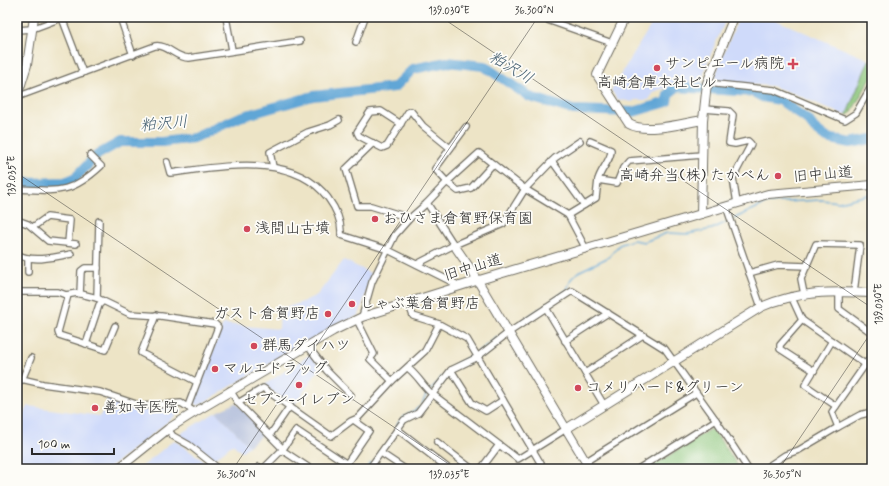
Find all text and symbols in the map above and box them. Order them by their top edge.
text: 139.030°E [428,4,470,18]
text: 36.300°N [515,4,554,18]
water label: 粕沢川 [485,47,537,89]
place label: サンピエール病院 [665,54,784,74]
marker: サンピエール病院 [787,58,799,70]
marker: 高崎倉庫本社ビル [652,63,662,73]
place label: 高崎倉庫本社ビル [597,73,717,93]
water label: 粕沢川 [139,111,189,137]
text: 139.035°E [5,155,19,196]
street label: 旧中山道 [792,162,854,188]
place label: 高崎弁当(株) たかべん [619,166,770,186]
marker: 高崎弁当(株) たかべん [773,171,783,181]
place label: おひさま倉賀野保育園 [383,209,533,229]
marker: おひさま倉賀野保育園 [370,214,380,224]
place label: 浅間山古墳 [255,219,330,239]
marker: 浅間山古墳 [242,224,252,234]
street label: 旧中山道 [441,250,505,286]
text: 139.030°E [872,283,886,325]
place label: しゃぶ葉倉賀野店 [360,294,480,314]
marker: しゃぶ葉倉賀野店 [347,299,357,309]
place label: ガスト倉賀野店 [213,304,320,324]
marker: ガスト倉賀野店 [323,309,333,319]
place label: 群馬ダイハツ [262,336,351,356]
marker: 群馬ダイハツ [249,341,259,351]
place label: マルエドラッグ [223,359,328,379]
marker: マルエドラッグ [210,364,220,374]
place label: コメリハード&グリーン [586,378,744,398]
marker: セブン-イレブン [294,380,304,390]
marker: コメリハード&グリーン [573,383,583,393]
place label: セブン-イレブン [243,390,355,410]
place label: 善如寺医院 [103,398,178,418]
marker: 善如寺医院 [90,403,100,413]
scale bar [32,430,114,456]
text: 100 m [38,437,70,453]
text: 36.300°N [217,468,256,482]
text: 139.035°E [429,468,470,482]
text: 36.305°N [763,468,801,482]

